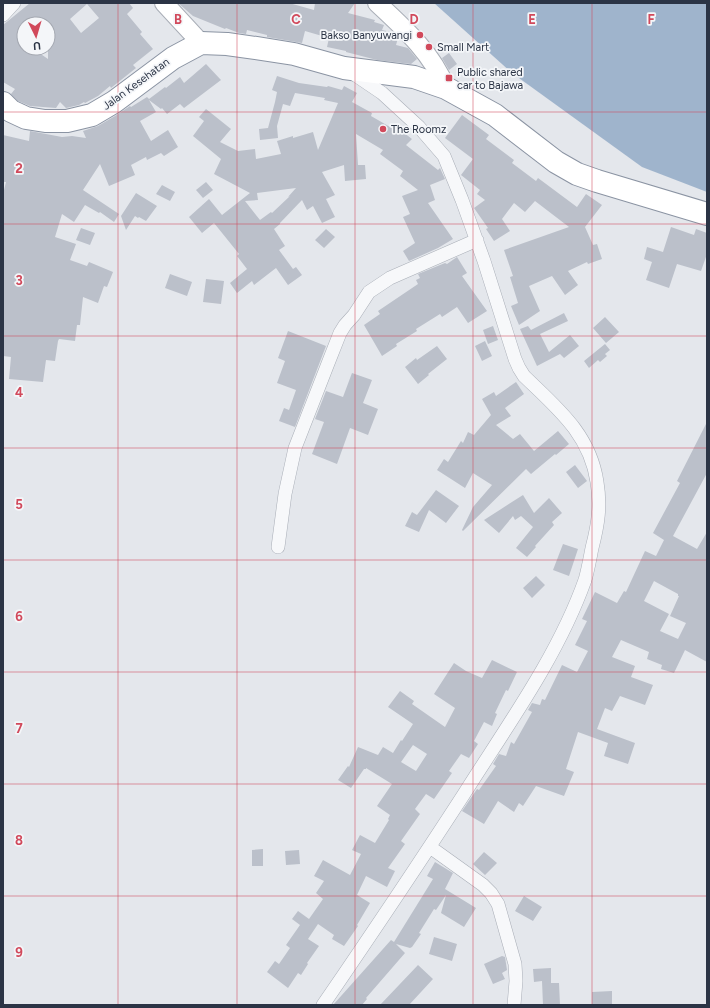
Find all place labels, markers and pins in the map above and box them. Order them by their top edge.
place label: Bakso Banyuwangi [321,29,412,42]
marker: Bakso Banyuwangi [415,30,425,40]
place label: Small Mart [437,41,489,54]
marker: Small Mart [424,42,434,52]
place label: Public shared car to Bajawa [457,66,523,92]
marker: Public shared car to Bajawa [444,73,454,83]
place label: The Roomz [391,123,446,136]
marker: The Roomz [378,124,388,134]

